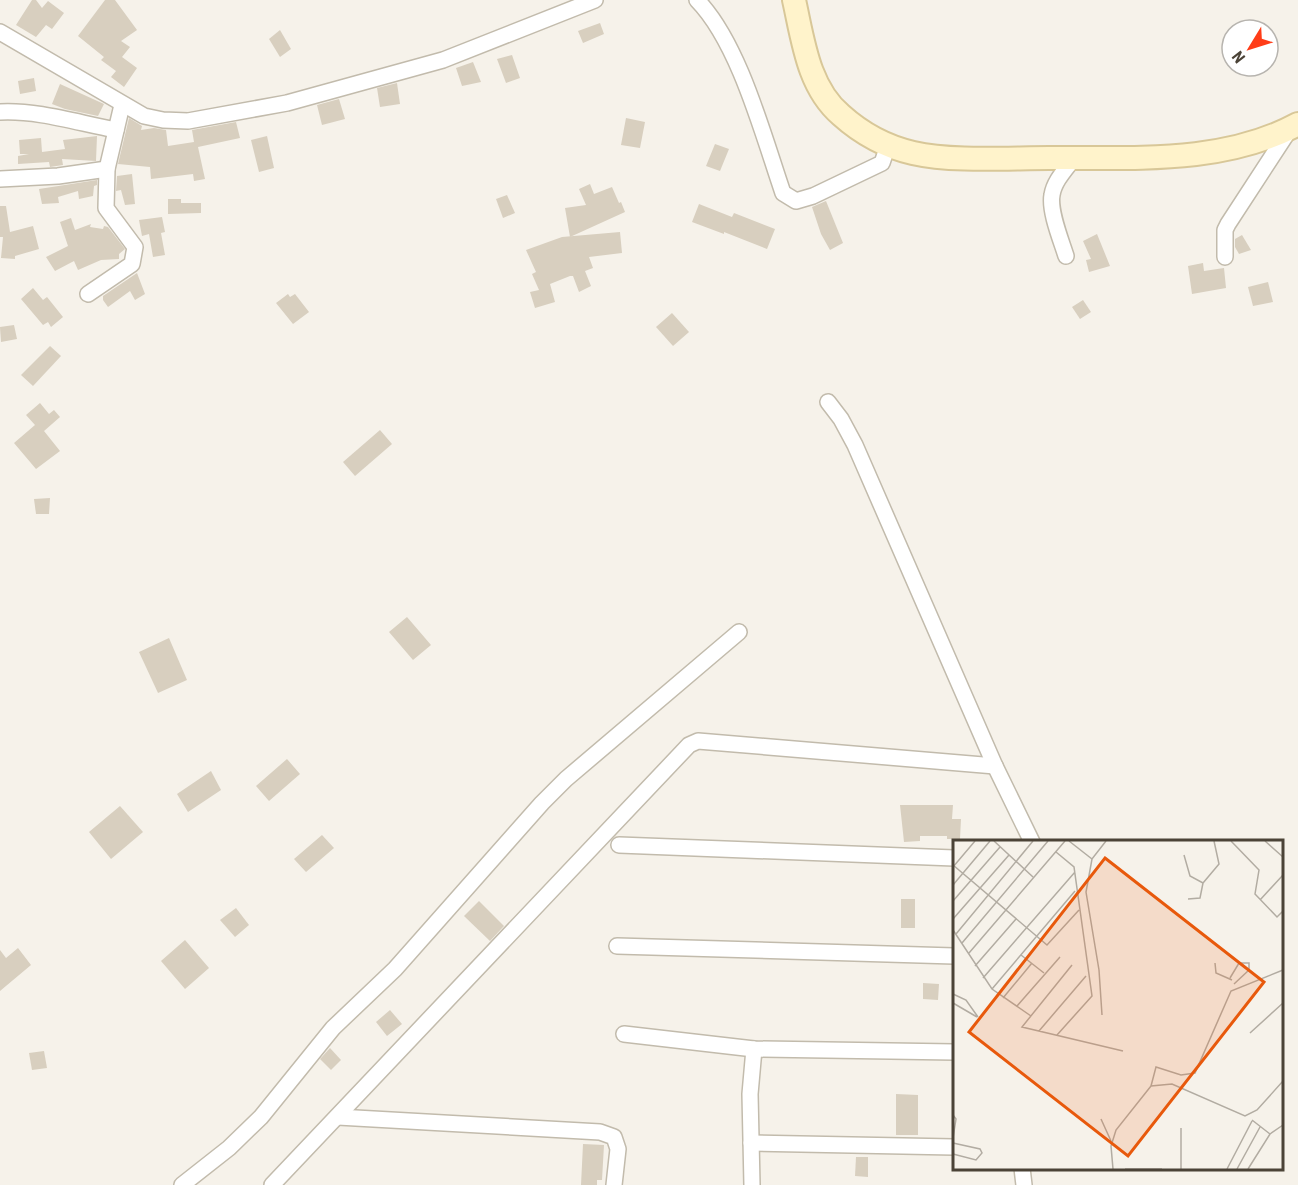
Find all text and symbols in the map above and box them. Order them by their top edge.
north arrow [1220,18,1280,78]
text: N [1228,47,1249,67]
inset map [953,840,1283,1170]

